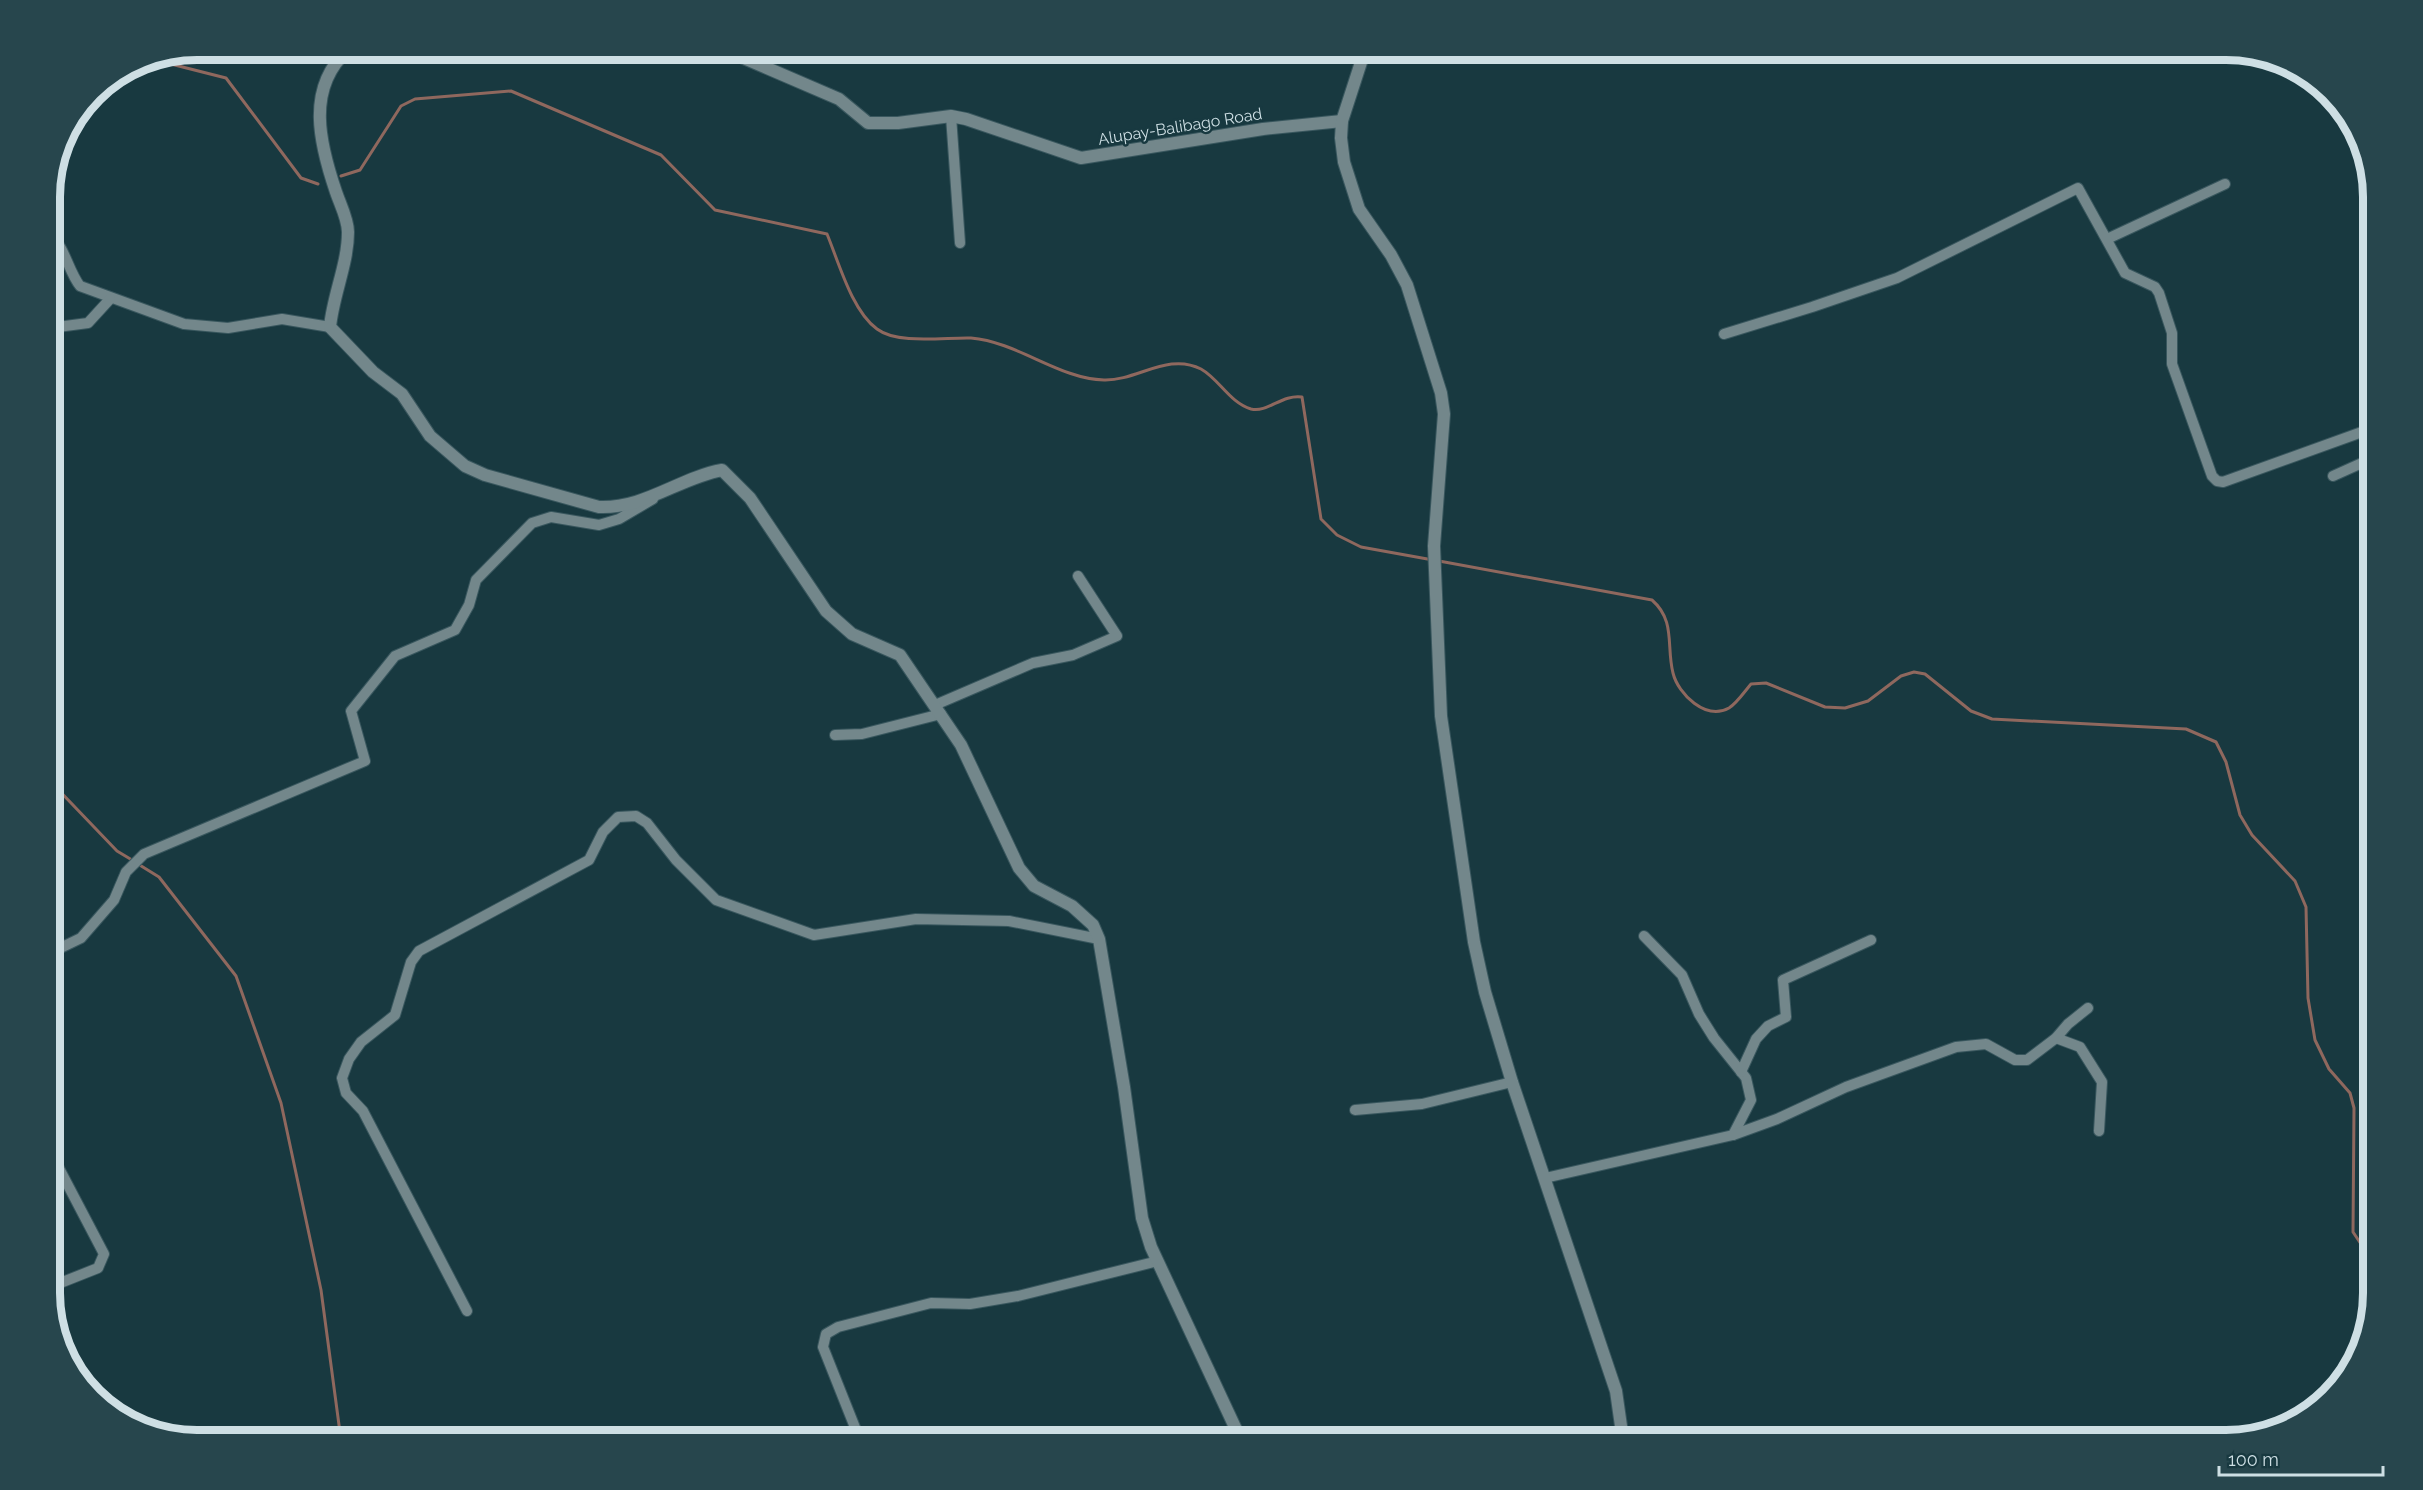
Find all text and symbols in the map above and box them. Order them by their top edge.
street label: Alupay-Balibago Road [1097,104,1264,149]
scale bar [2219,1439,2382,1477]
text: 100 m [2228,1449,2279,1470]

